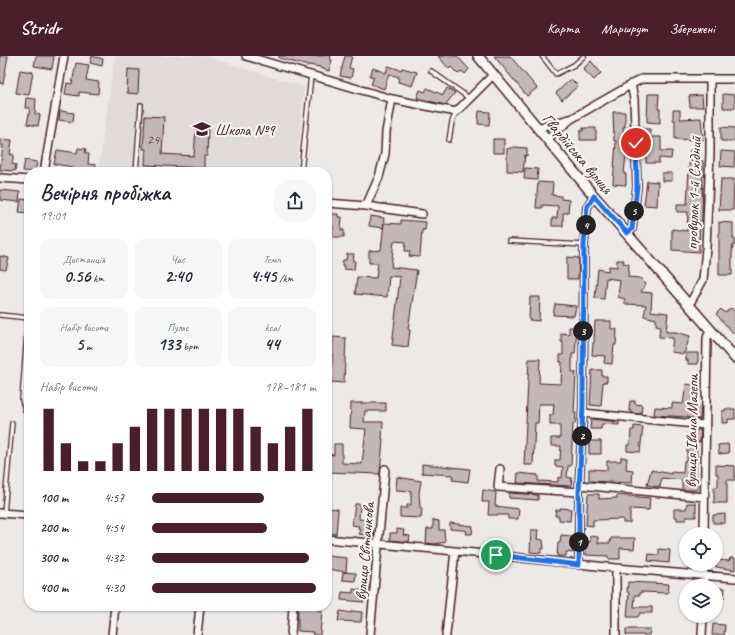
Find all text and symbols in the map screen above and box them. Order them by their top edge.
text: Stridr [20,16,61,40]
text: Карта [547,20,579,37]
text: Маршрут [601,20,647,37]
text: Збережені [669,20,715,37]
street label: Гвардійська вулиця [538,109,618,199]
school or university icon: Школа №9 [192,119,212,139]
place label: Школа №9 [215,120,276,140]
pin [619,126,653,160]
house number: 24 [147,131,161,148]
icon: check [625,132,647,154]
street label: провулок 1-й Східний [682,135,706,250]
text: Вечірня пробіжка [40,179,170,207]
button: share [274,180,316,222]
pin: 5 [624,201,644,221]
text: 5 [632,204,636,218]
text: 19:01 [40,208,66,224]
pin: 4 [576,215,596,235]
text: 4 [584,218,588,232]
text: Дистанція [63,252,105,266]
text: Час [171,252,185,266]
text: Темп [263,252,281,266]
text: 0.56 [64,266,90,287]
text: 2:40 [165,266,191,287]
text: 4:45 [250,266,277,287]
text: km [90,271,104,285]
text: /km [277,271,294,285]
text: Набір висоти [60,320,108,334]
text: Пульс [167,320,189,334]
text: kcal [265,320,279,334]
pin: 3 [573,321,593,341]
text: 3 [581,324,585,338]
text: 5 [76,334,83,355]
text: 133 [158,334,181,355]
text: 44 [264,334,280,355]
text: m [83,339,92,353]
text: bpm [181,339,198,353]
street label: вулиця Івана Мазепи [681,373,703,488]
text: Набір висоти [40,379,97,395]
text: 178–181 m [265,379,316,395]
pin: 2 [572,426,592,446]
text: 2 [580,429,584,443]
text: 100 m [40,490,68,506]
text: 4:57 [104,490,124,506]
street label: вулиця Світанкова [351,500,379,601]
text: 200 m [40,520,68,536]
text: 4:54 [104,520,124,536]
map controls [679,527,723,623]
button: locate [679,527,723,571]
pin: 1 [569,532,589,552]
text: 1 [577,535,581,549]
pin [479,538,513,572]
icon: arrive [485,544,507,566]
text: 300 m [40,550,68,566]
text: 4:32 [104,550,124,566]
button: layers [679,579,723,623]
text: 400 m [40,580,68,596]
text: 4:30 [104,580,124,596]

